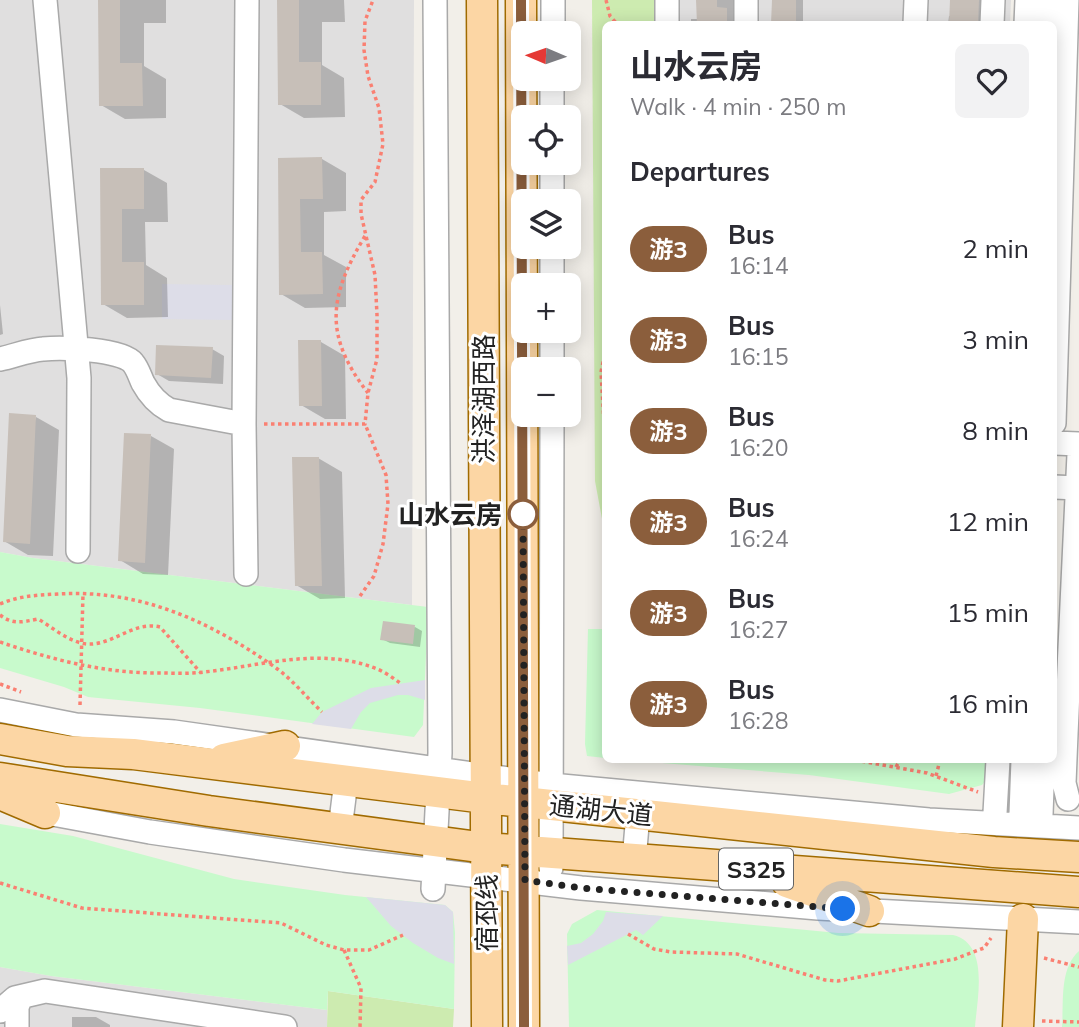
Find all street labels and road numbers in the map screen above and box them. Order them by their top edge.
street label: 洪泽湖西路 [467,334,500,464]
street label: 通湖大道 [548,788,654,832]
road number: S325 [719,848,793,890]
street label: 宿邳线 [470,874,503,952]

